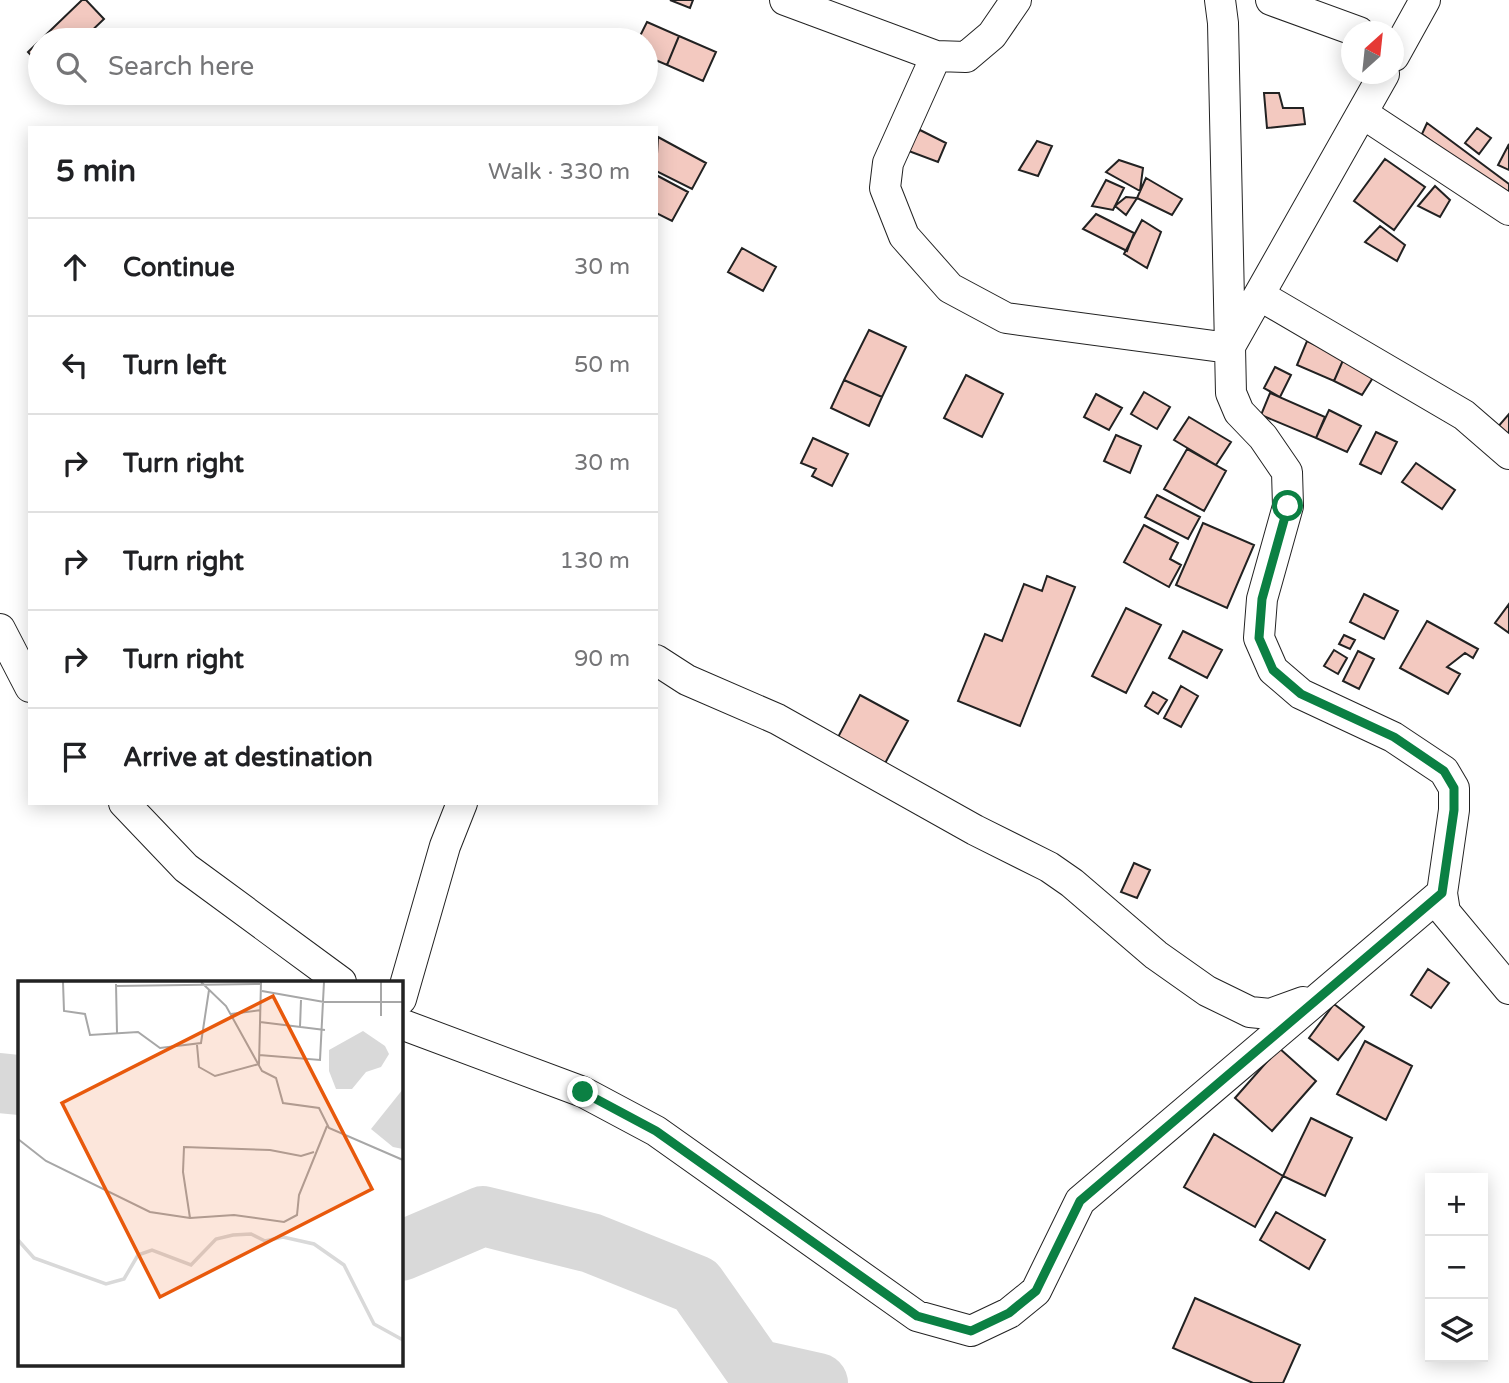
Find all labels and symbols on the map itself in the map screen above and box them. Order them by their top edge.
north arrow [1341,21,1404,84]
route start [1272,490,1303,521]
inset map [18,981,402,1366]
route end [567,1076,598,1107]

